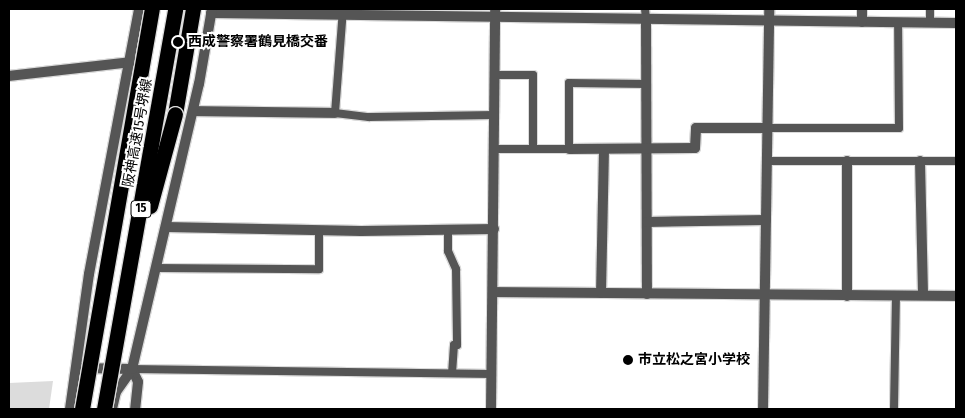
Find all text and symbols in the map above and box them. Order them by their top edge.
place label: 西成警察署鶴見橋交番 [188,34,328,50]
marker: 西成警察署鶴見橋交番 [172,36,184,48]
street label: 阪神高速15号堺線 [120,77,156,189]
road number: 15 [130,200,152,218]
place label: 市立松之宮小学校 [638,352,750,368]
marker: 市立松之宮小学校 [622,354,634,366]

